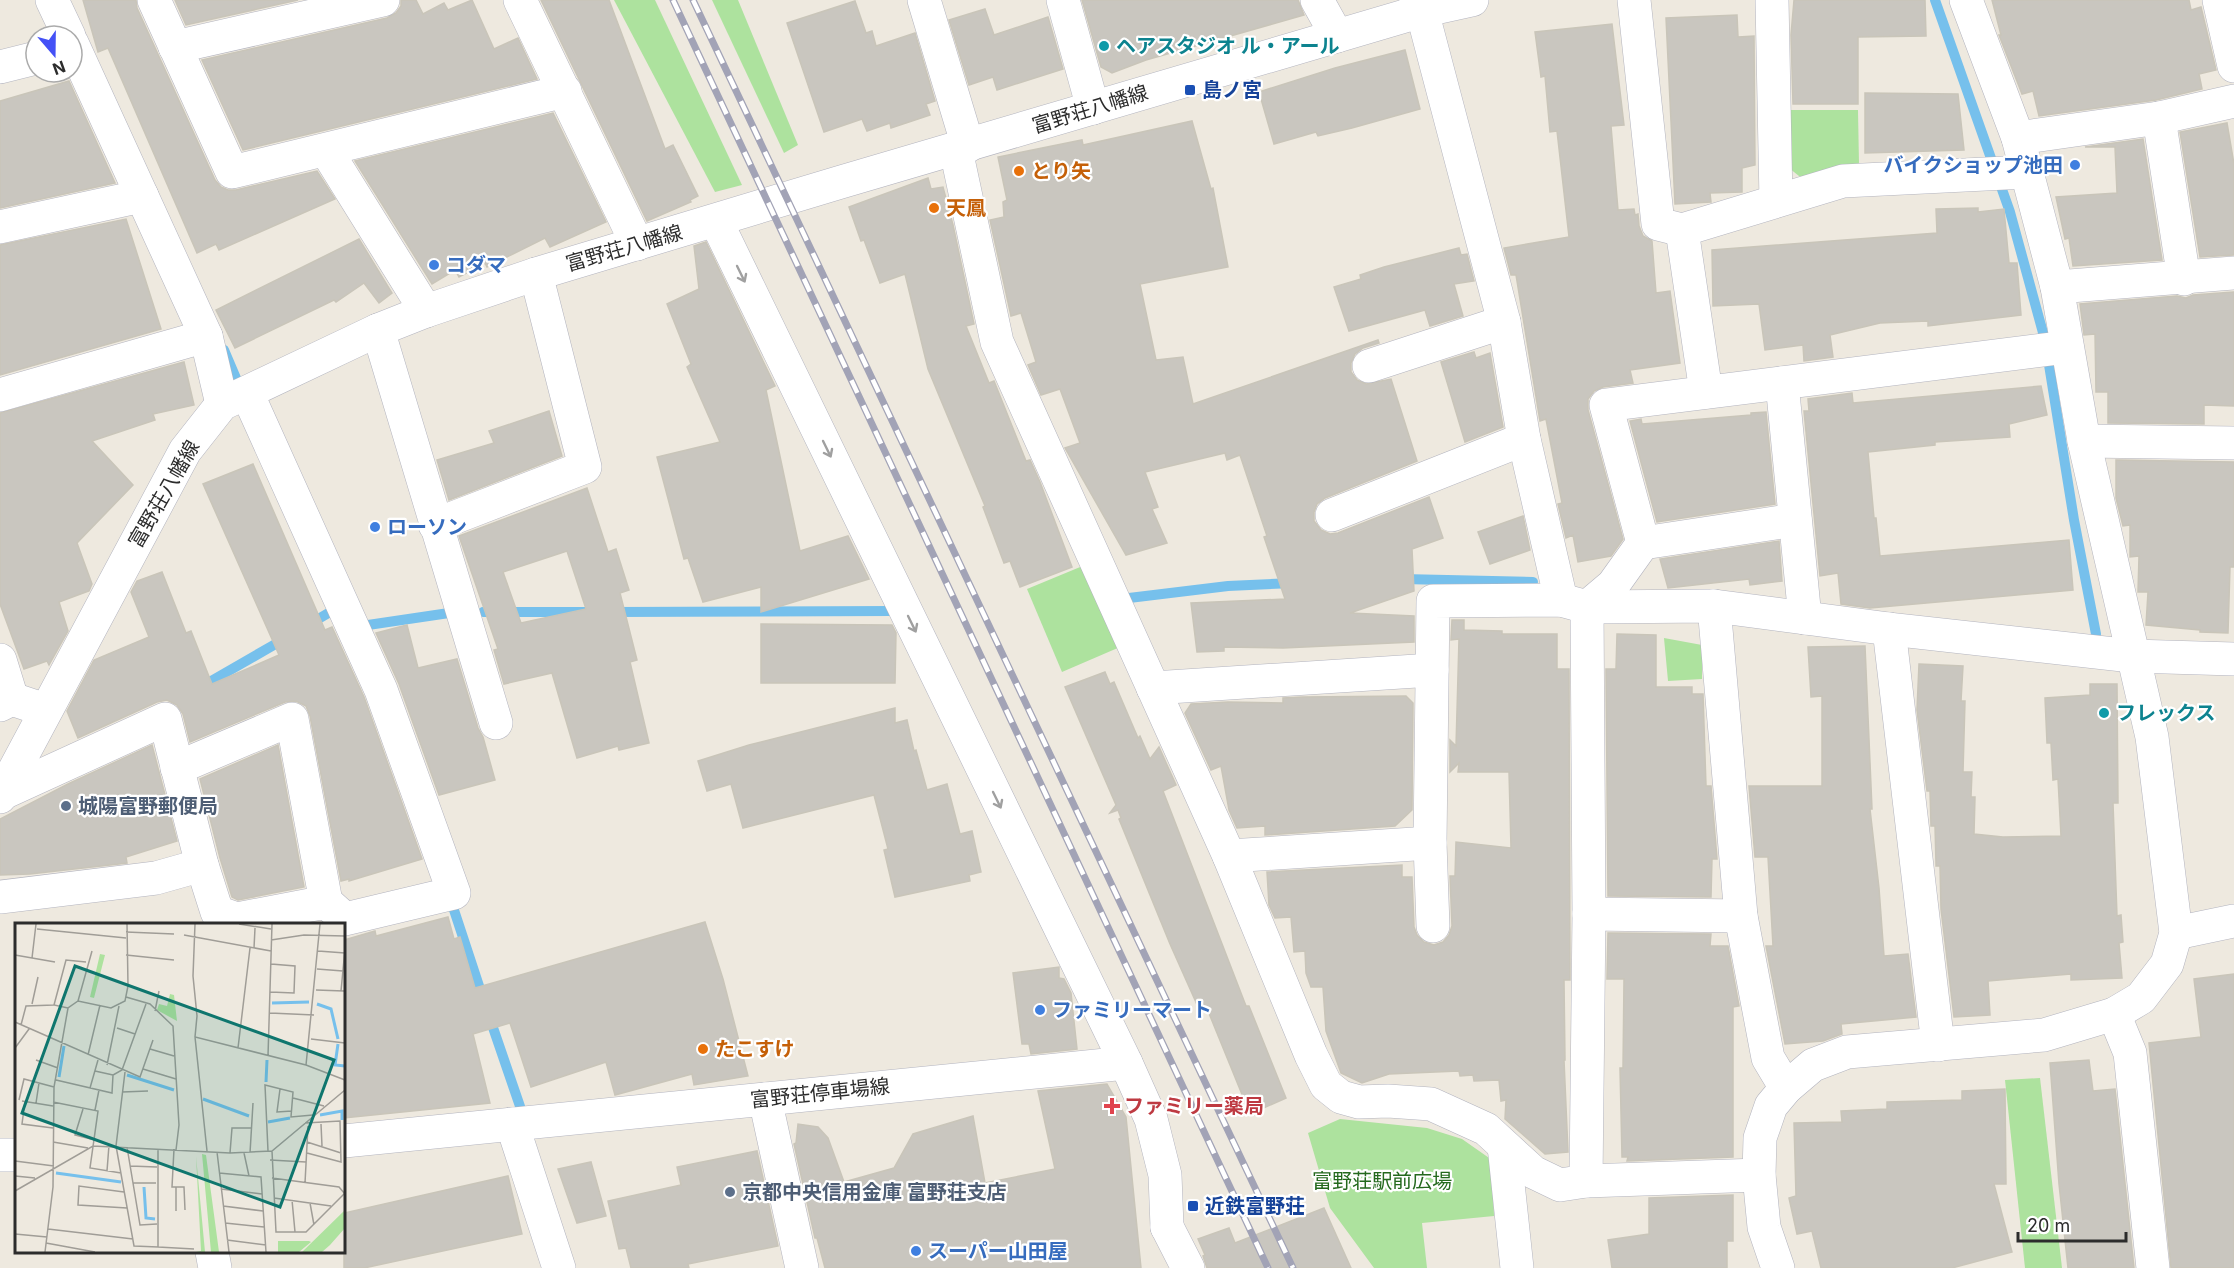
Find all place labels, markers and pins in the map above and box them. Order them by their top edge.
place label: ヘアスタジオ ル・アール [1116,34,1340,58]
marker: ヘアスタジオ ル・アール [1097,39,1111,53]
place label: 島ノ宮 [1202,78,1262,102]
marker: 島ノ宮 [1183,83,1197,97]
place label: バイクショップ池田 [1883,153,2063,177]
marker: バイクショップ池田 [2068,158,2082,172]
place label: とり矢 [1031,159,1091,183]
marker: とり矢 [1012,164,1026,178]
place label: 天鳳 [946,196,986,220]
marker: 天鳳 [927,201,941,215]
place label: コダマ [446,253,506,277]
marker: コダマ [427,258,441,272]
place label: ローソン [387,515,467,539]
marker: ローソン [368,520,382,534]
place label: フレックス [2116,701,2215,725]
marker: フレックス [2097,706,2111,720]
place label: 城陽富野郵便局 [78,794,218,818]
marker: 城陽富野郵便局 [59,799,73,813]
place label: ファミリーマート [1052,998,1212,1022]
marker: ファミリーマート [1033,1003,1047,1017]
place label: たこすけ [715,1037,795,1061]
marker: たこすけ [696,1042,710,1056]
place label: ファミリー薬局 [1124,1094,1264,1118]
marker: ファミリー薬局 [1105,1099,1119,1113]
place label: 京都中央信用金庫 富野荘支店 [742,1180,1007,1204]
marker: 京都中央信用金庫 富野荘支店 [723,1185,737,1199]
place label: 近鉄富野荘 [1205,1194,1305,1218]
marker: 近鉄富野荘 [1186,1199,1200,1213]
place label: スーパー山田屋 [928,1239,1068,1263]
marker: スーパー山田屋 [909,1244,923,1258]

